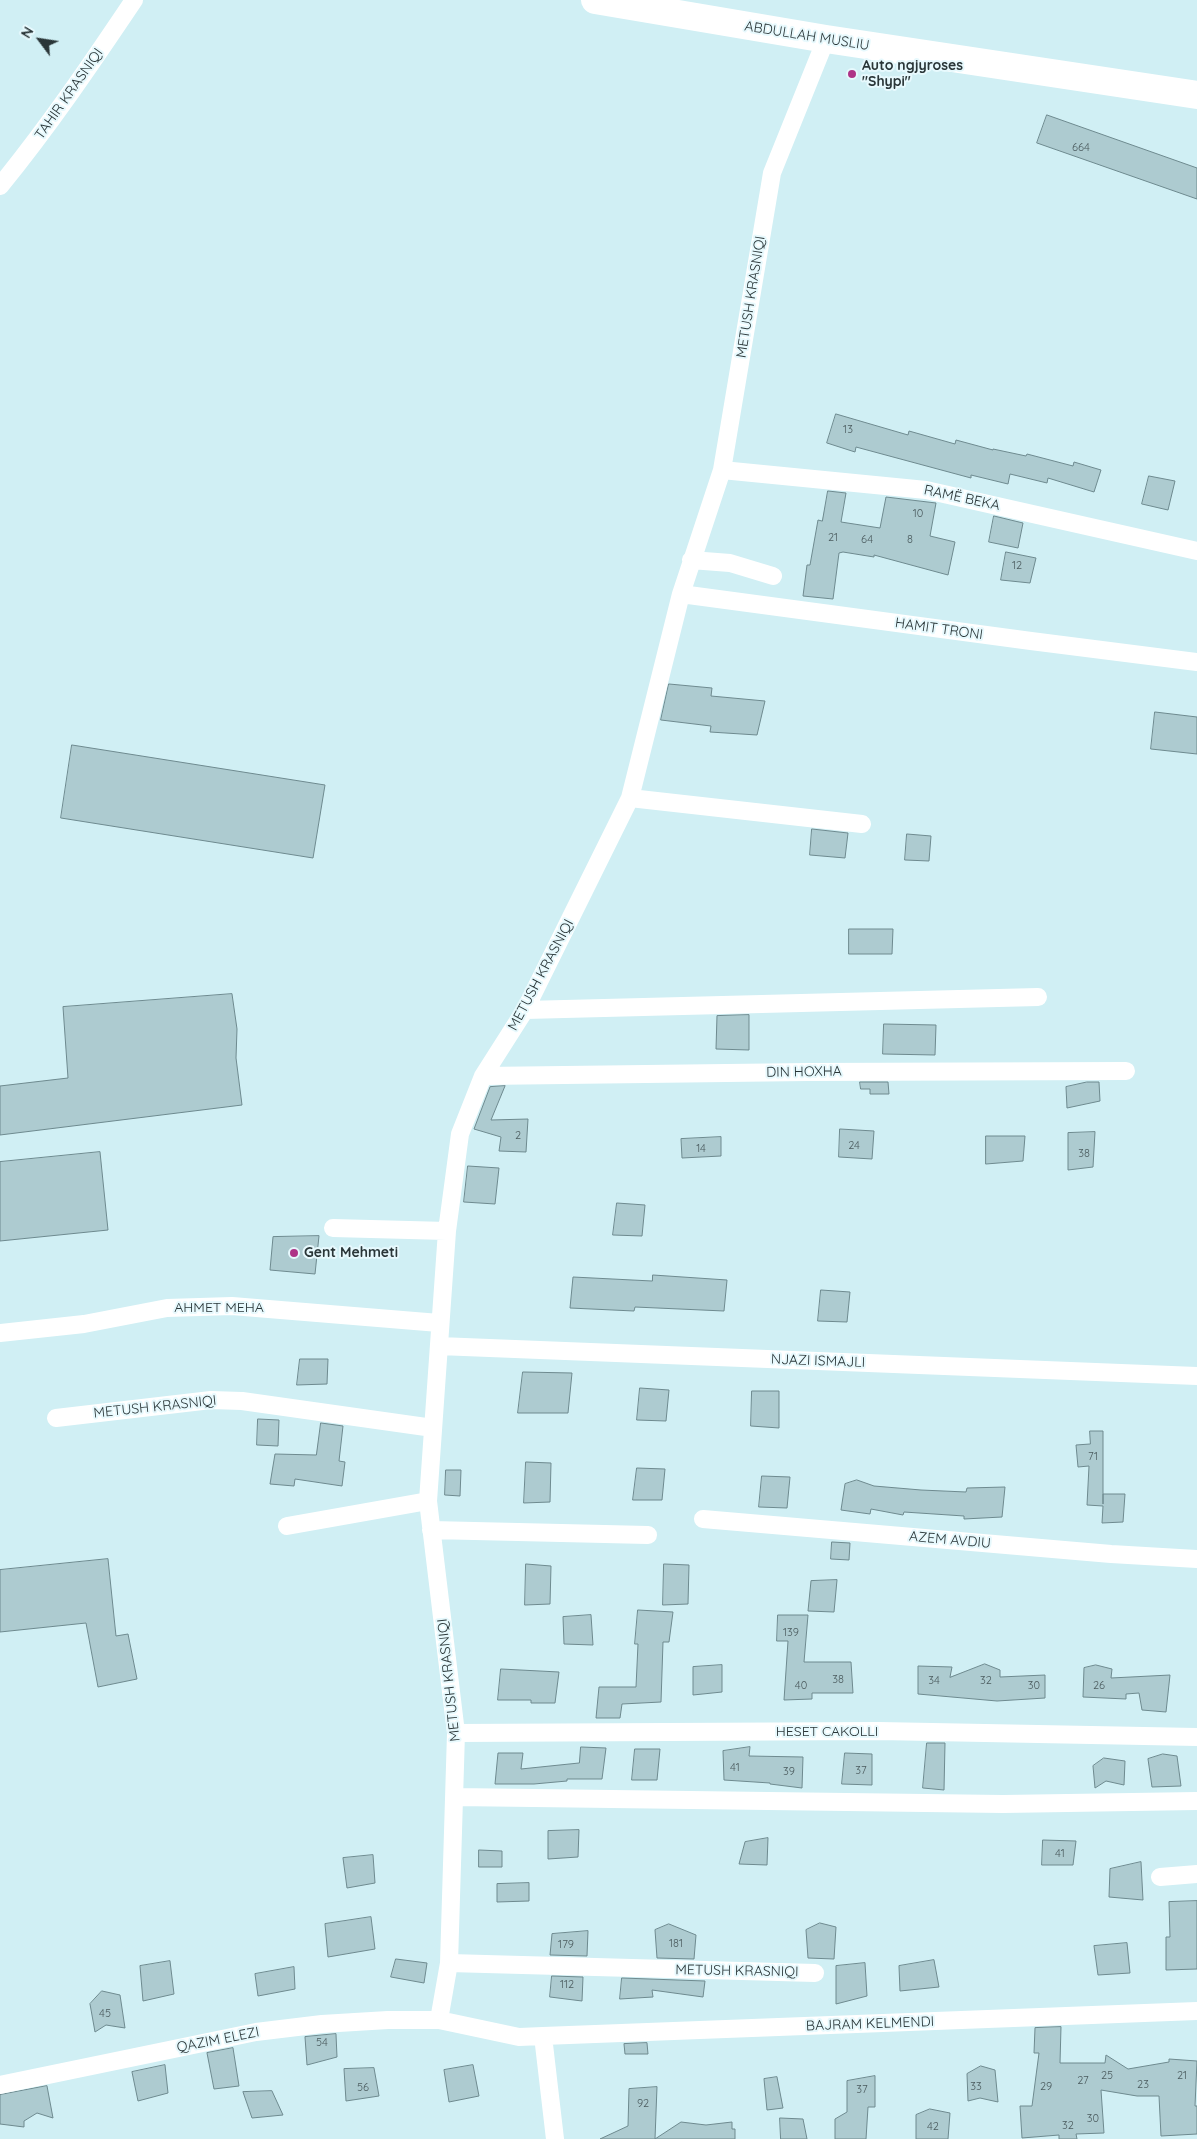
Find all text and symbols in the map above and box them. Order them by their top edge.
north arrow [15,15,65,65]
street label: ABDULLAH MUSLIU [743,18,871,54]
text: N [17,23,38,41]
street label: TAHIR KRASNIQI [31,45,107,143]
place label: Auto ngjyroses "Shypi" [862,58,963,90]
marker: Auto ngjyroses "Shypi" [846,68,858,80]
house number: 664 [1072,141,1090,155]
street label: METUSH KRASNIQI [733,235,769,359]
house number: 13 [843,423,853,437]
street label: RAMË BEKA [922,482,1002,514]
house number: 10 [913,507,923,521]
house number: 21 [828,531,838,545]
house number: 64 [861,533,873,547]
house number: 8 [907,533,913,547]
house number: 12 [1012,559,1022,573]
street label: HAMIT TRONI [894,615,984,643]
street label: METUSH KRASNIQI [505,917,577,1033]
street label: DIN HOXHA [766,1063,842,1081]
house number: 2 [515,1129,521,1143]
house number: 24 [848,1139,860,1153]
house number: 14 [696,1142,706,1156]
house number: 38 [1078,1147,1090,1161]
place label: Gent Mehmeti [304,1245,398,1261]
marker: Gent Mehmeti [288,1247,300,1259]
street label: AHMET MEHA [174,1300,264,1316]
street label: NJAZI ISMAJLI [771,1351,865,1371]
street label: METUSH KRASNIQI [93,1392,217,1422]
house number: 71 [1088,1450,1098,1464]
street label: AZEM AVDIU [908,1528,992,1552]
street label: METUSH KRASNIQI [434,1618,464,1742]
house number: 139 [783,1626,799,1640]
house number: 38 [832,1673,844,1687]
house number: 34 [928,1674,940,1688]
house number: 32 [980,1674,992,1688]
house number: 40 [795,1679,807,1693]
house number: 30 [1028,1679,1040,1693]
house number: 26 [1093,1679,1105,1693]
street label: HESET CAKOLLI [776,1724,878,1740]
house number: 41 [730,1761,740,1775]
house number: 37 [855,1764,867,1778]
house number: 39 [783,1765,795,1779]
house number: 41 [1055,1847,1065,1861]
house number: 181 [669,1937,683,1951]
house number: 179 [558,1938,574,1952]
street label: METUSH KRASNIQI [675,1962,799,1980]
house number: 112 [560,1978,574,1992]
house number: 45 [99,2007,111,2021]
street label: BAJRAM KELMENDI [806,2013,934,2035]
street label: QAZIM ELEZI [175,2024,261,2056]
house number: 54 [316,2036,328,2050]
house number: 25 [1101,2069,1113,2083]
house number: 21 [1177,2069,1187,2083]
house number: 27 [1077,2074,1089,2088]
house number: 23 [1137,2078,1149,2092]
house number: 33 [970,2080,982,2094]
house number: 29 [1040,2080,1052,2094]
house number: 56 [357,2081,369,2095]
house number: 37 [856,2083,868,2097]
house number: 92 [637,2097,649,2111]
house number: 30 [1087,2112,1099,2126]
house number: 32 [1062,2119,1074,2133]
house number: 42 [927,2120,939,2134]

